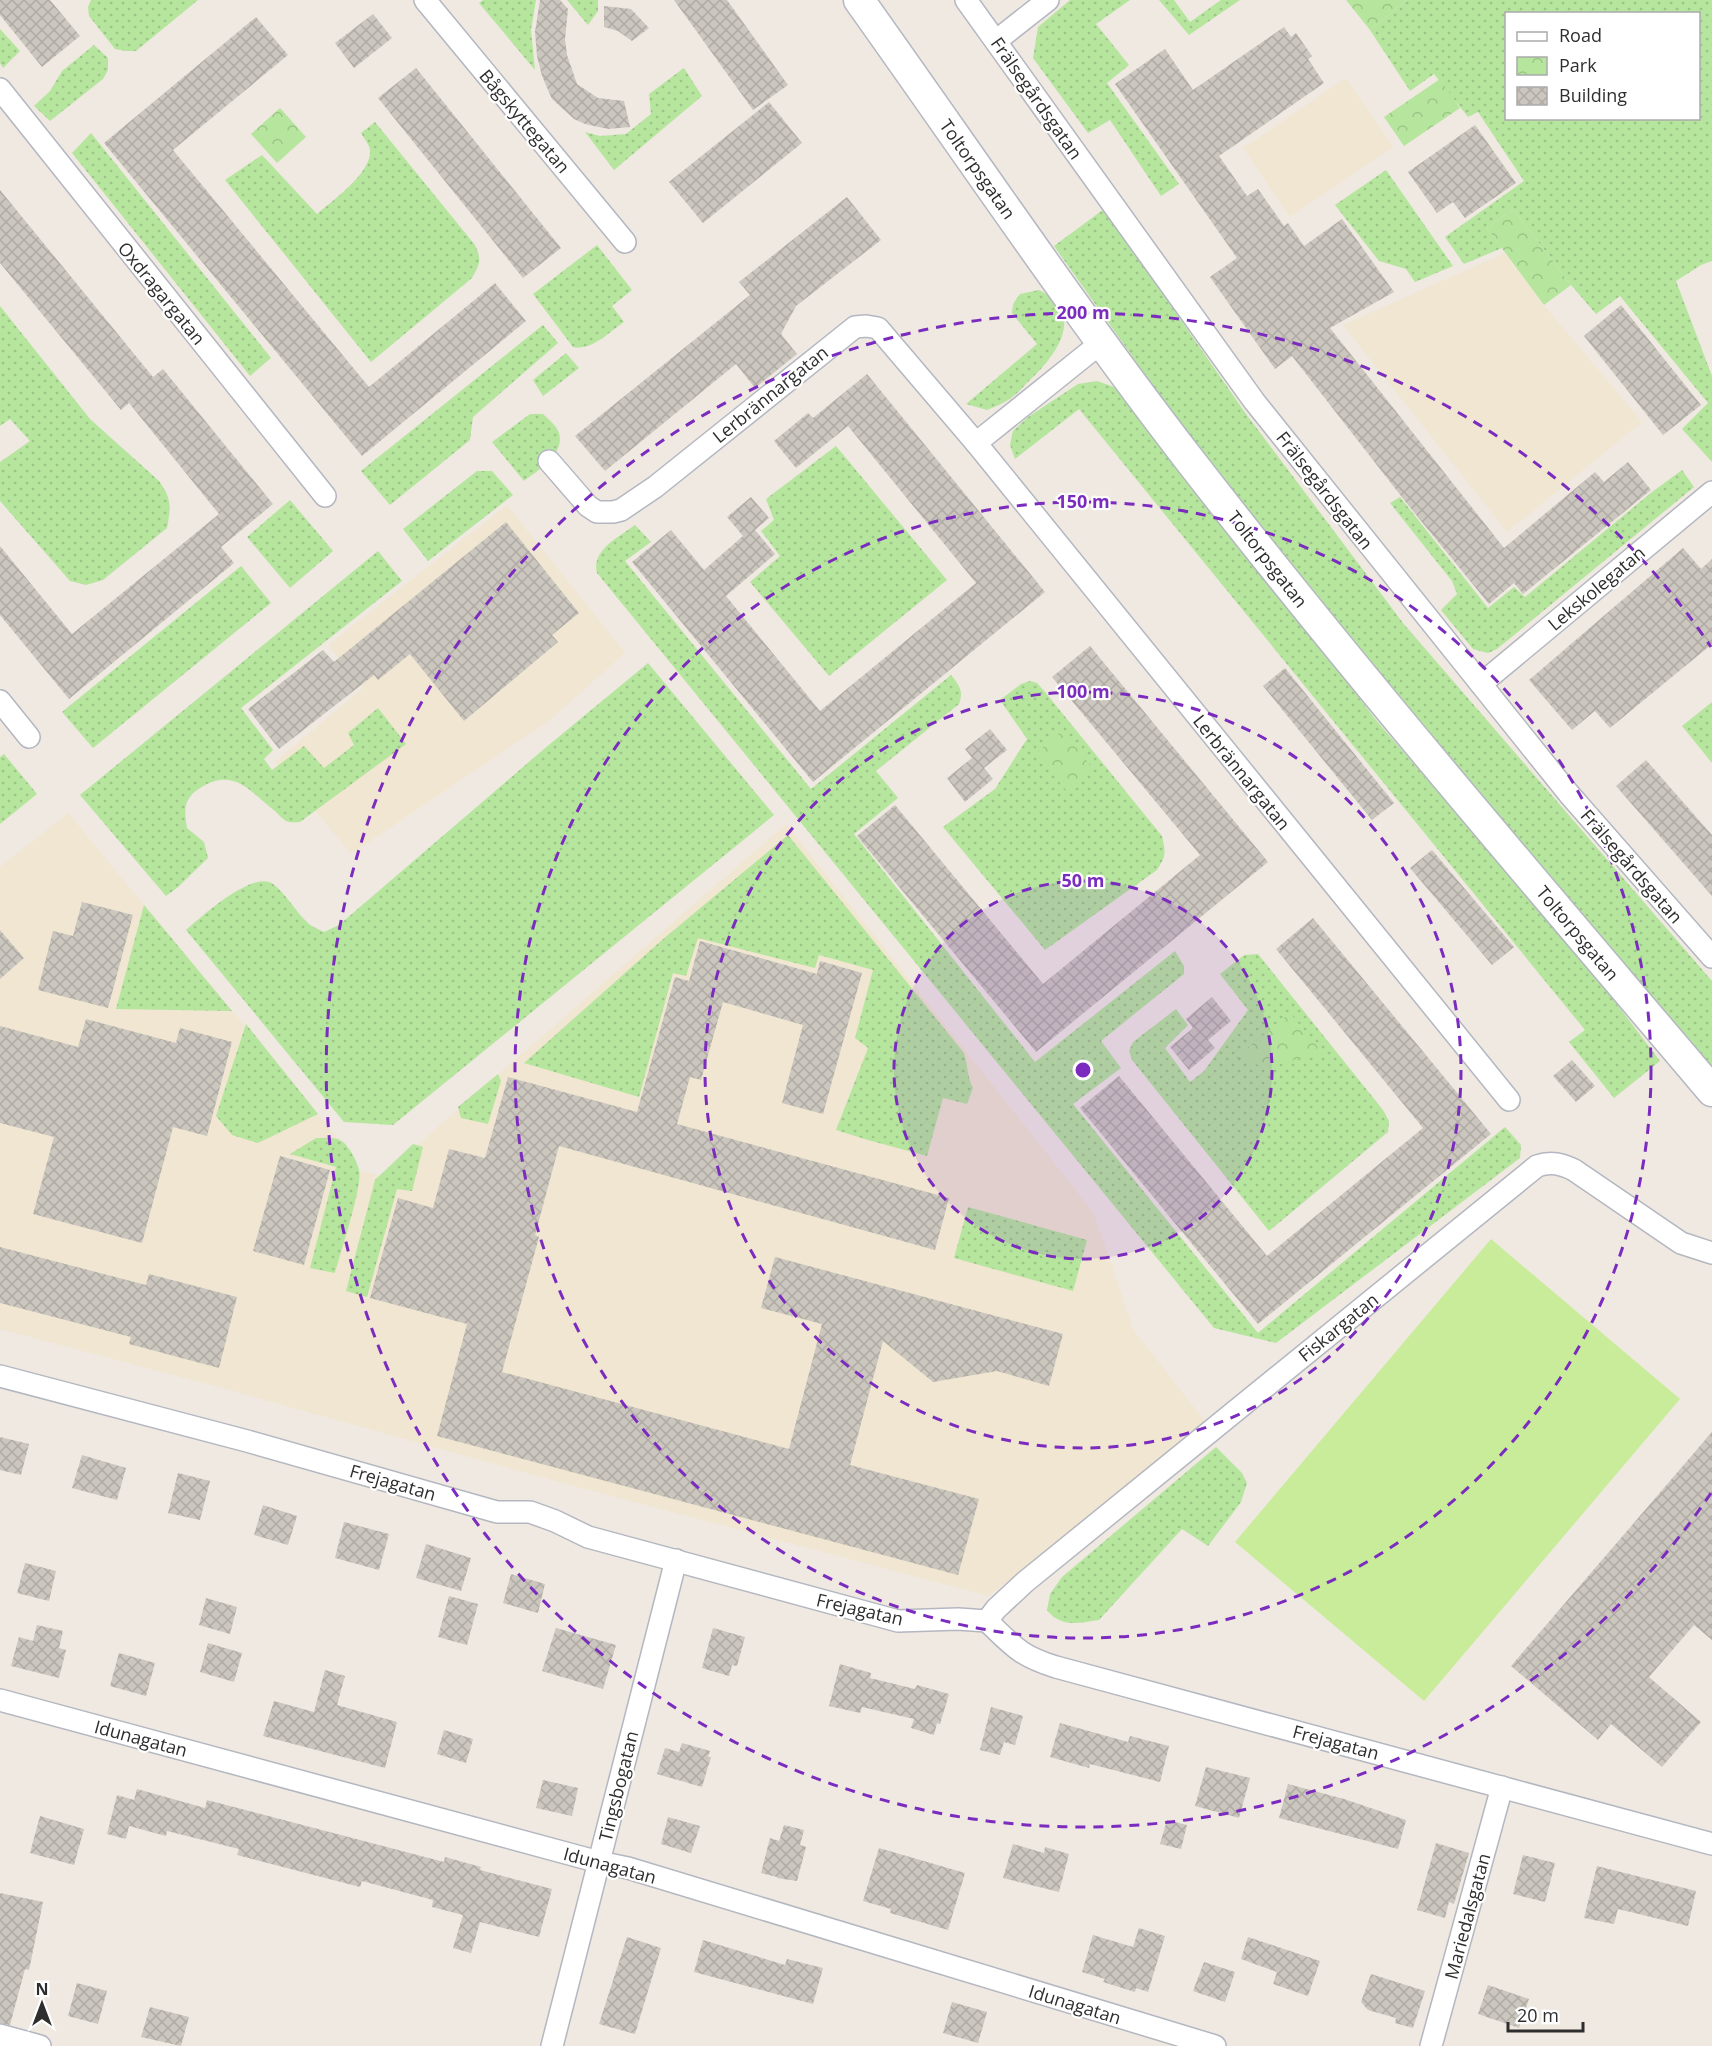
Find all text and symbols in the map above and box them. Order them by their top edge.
legend [1505,12,1700,120]
text: Road [1559,23,1602,47]
street label: Frälsegårdsgatan [986,32,1088,164]
text: Park [1559,53,1597,77]
street label: Bågskyttegatan [474,64,576,178]
text: Building [1559,83,1627,107]
street label: Toltorpsgatan [935,114,1021,224]
street label: Oxdragargatan [113,236,211,350]
text: 200 m [1056,300,1110,324]
street label: Lerbrännargatan [707,340,833,448]
street label: Frälsegårdsgatan [1271,426,1379,554]
text: 150 m [1056,489,1110,513]
street label: Toltorpsgatan [1223,506,1313,612]
street label: Lekskolegatan [1542,540,1650,636]
text: 100 m [1056,679,1110,703]
street label: Lerbrännargatan [1188,709,1296,835]
street label: Frälsegårdsgatan [1576,804,1688,928]
text: 50 m [1062,868,1104,892]
street label: Toltorpsgatan [1531,881,1625,985]
centre of rings [1073,1060,1093,1080]
street label: Fiskargatan [1293,1287,1383,1367]
street label: Frejagatan [347,1458,439,1506]
street label: Frejagatan [814,1587,906,1631]
street label: Idunagatan [92,1714,190,1762]
street label: Frejagatan [1290,1719,1382,1765]
street label: Tingsbogatan [593,1728,643,1844]
street label: Idunagatan [561,1841,659,1889]
street label: Mariedalsgatan [1439,1850,1495,1982]
north arrow [12,1974,72,2034]
text: N [35,1978,49,2000]
street label: Idunagatan [1026,1979,1124,2029]
scale bar [1508,1995,1583,2033]
text: 20 m [1517,2003,1559,2027]

